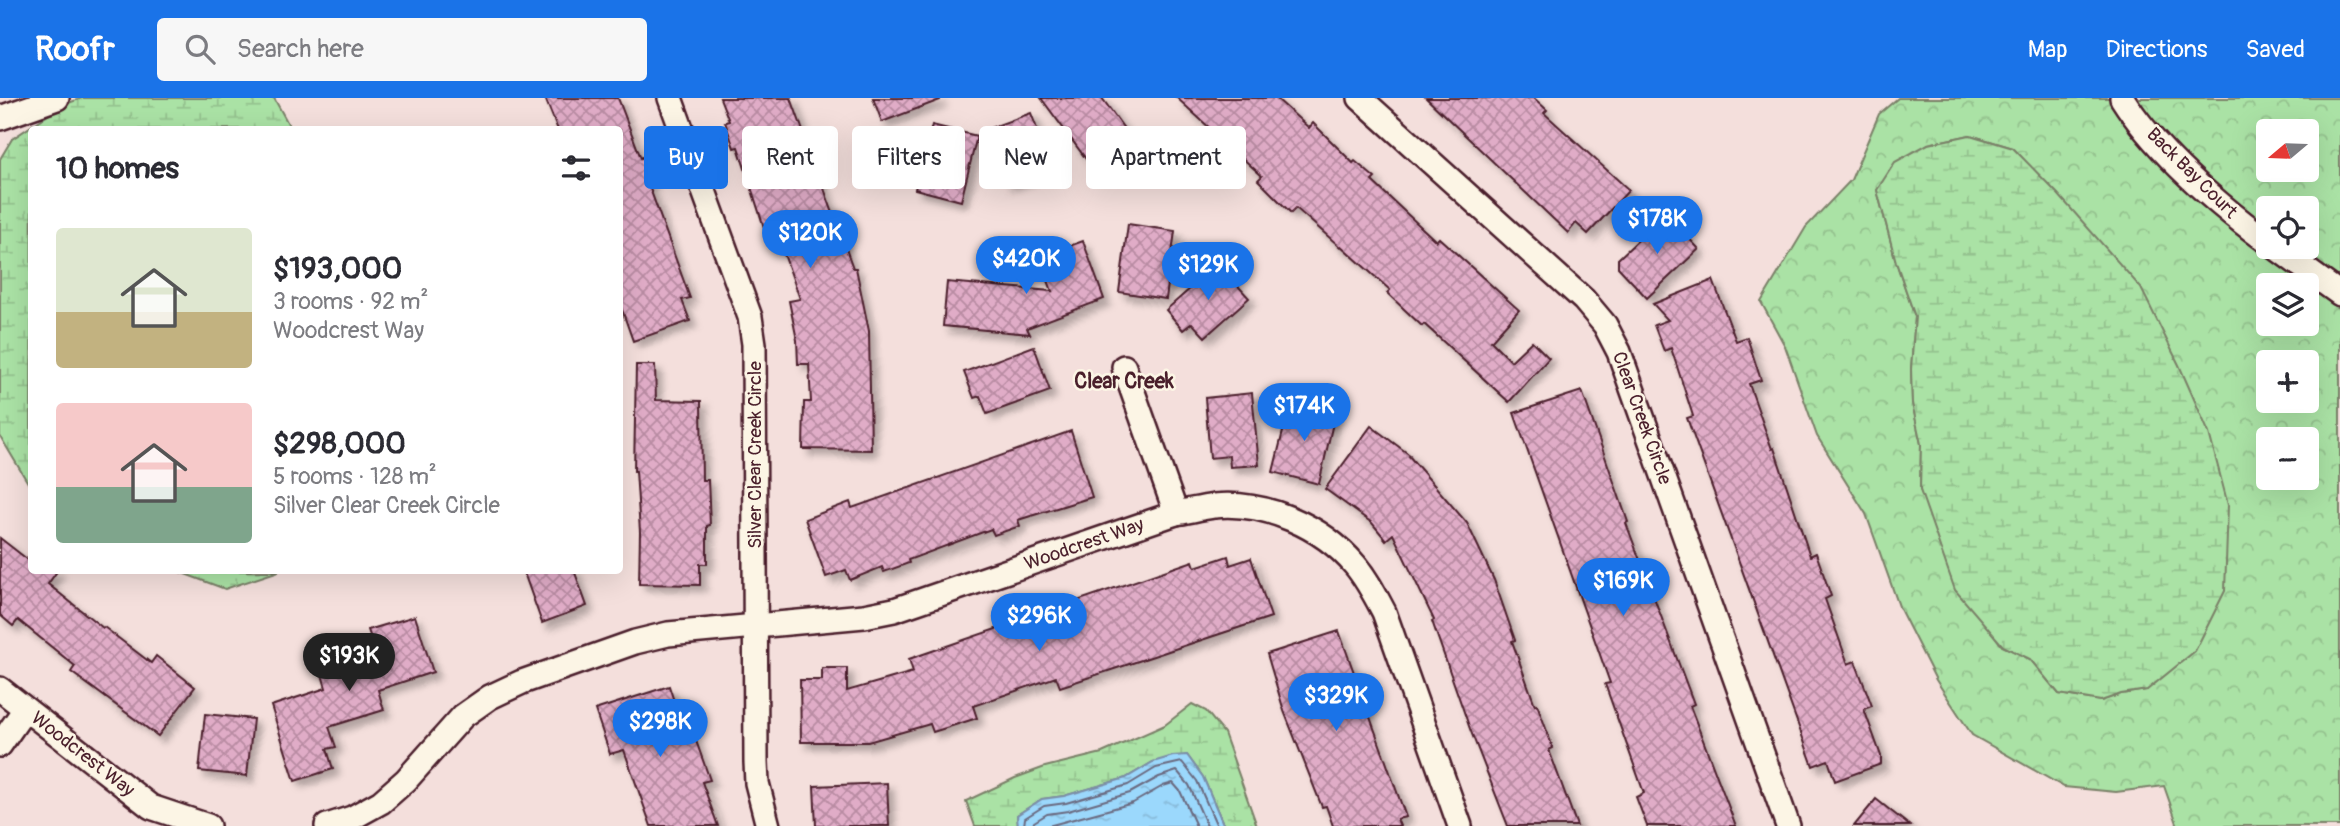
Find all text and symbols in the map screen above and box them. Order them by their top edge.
search box [157,18,647,81]
text: Roofr [35,29,115,70]
icon: search [181,30,219,68]
text: Search here [237,33,364,65]
text: Map [2028,35,2068,64]
text: Directions [2106,35,2207,64]
text: Saved [2245,35,2305,64]
north arrow [2256,119,2319,182]
map controls [2256,119,2319,490]
street label: Back Bay Court [2141,122,2243,224]
chip: Buy [644,126,728,189]
chip: Rent [742,126,838,189]
chip: Filters [852,126,965,189]
chip: New [979,126,1072,189]
chip: Apartment [1086,126,1246,189]
icon: filters [557,149,595,187]
text: 10 homes [56,150,179,187]
button: locate [2256,196,2319,259]
pin: $178K [1608,197,1706,256]
text: $178K [1627,204,1687,233]
pin: $120K [761,211,859,270]
text: $120K [778,218,842,247]
pin: $420K [977,236,1075,296]
pin: $129K [1159,242,1257,302]
text: $420K [992,244,1060,273]
text: $193,000 [273,250,402,287]
text: $129K [1178,250,1238,279]
icon: home [112,256,196,340]
button: layers [2256,273,2319,336]
text: 3 rooms · 92 m² [273,287,428,316]
text: Woodcrest Way [273,316,424,345]
street label: Clear Creek Circle [1607,348,1677,488]
button: + [2256,350,2319,413]
street label: Silver Clear Creek Circle [743,361,767,549]
district label: Clear Creek [1074,368,1174,395]
pin: $174K [1255,384,1353,443]
text: $174K [1274,391,1334,420]
text: $298,000 [273,425,406,462]
button: − [2256,427,2319,490]
icon: home [112,431,196,515]
text: 5 rooms · 128 m² [273,462,437,491]
text: Silver Clear Creek Circle [273,491,500,520]
street label: Woodcrest Way [1021,512,1147,576]
pin: $169K [1574,559,1672,618]
text: $169K [1593,566,1653,595]
pin: $296K [990,594,1088,653]
text: $296K [1007,601,1071,630]
pin: $193K [300,634,398,693]
text: $193K [319,641,379,670]
pin: $329K [1287,674,1385,733]
text: $329K [1304,681,1368,710]
pin: $298K [611,700,709,759]
street label: Woodcrest Way [26,706,140,802]
text: $298K [629,707,691,736]

